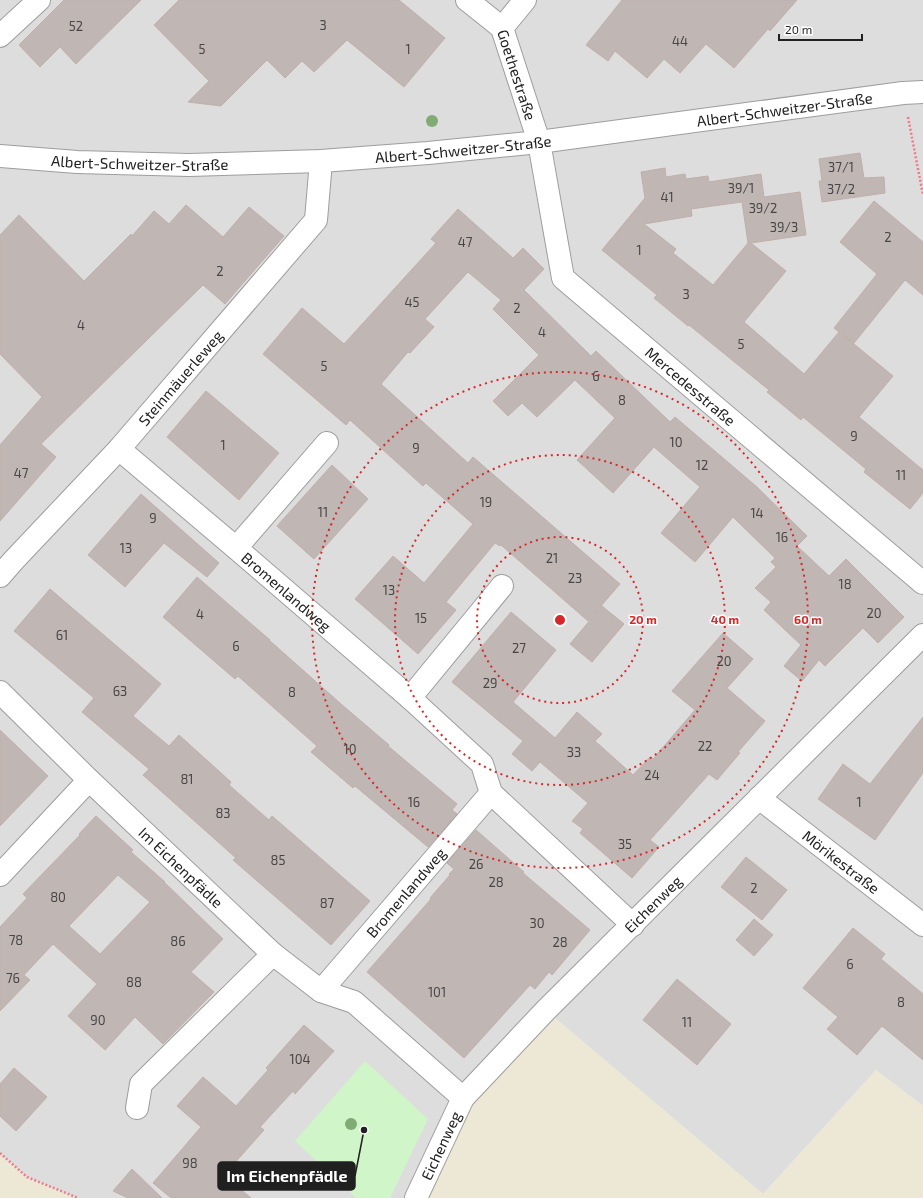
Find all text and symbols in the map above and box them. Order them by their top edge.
scale bar [779,16,862,42]
house number: 3 [319,17,327,33]
house number: 52 [69,18,83,34]
text: 20 m [785,22,812,36]
street label: Goethestraße [494,27,540,122]
house number: 44 [672,33,688,49]
house number: 5 [199,41,206,57]
house number: 1 [405,41,411,57]
street label: Albert-Schweitzer-Straße [696,88,874,130]
street label: Albert-Schweitzer-Straße [374,131,552,166]
street label: Albert-Schweitzer-Straße [51,151,229,174]
house number: 37/1 [828,159,854,175]
house number: 39/1 [728,180,754,196]
house number: 37/2 [827,181,855,197]
house number: 41 [660,189,674,205]
house number: 39/2 [749,200,777,216]
house number: 39/3 [770,219,798,235]
house number: 2 [884,229,892,245]
house number: 47 [458,234,473,250]
house number: 1 [636,242,642,258]
house number: 2 [216,263,224,279]
house number: 3 [682,286,690,302]
house number: 45 [405,294,420,310]
house number: 2 [513,300,521,316]
house number: 4 [77,317,85,333]
house number: 4 [538,324,546,340]
street label: Steinmäuerleweg [134,326,227,429]
house number: 5 [738,336,745,352]
street label: Mercedesstraße [642,343,739,429]
house number: 5 [321,358,328,374]
house number: 6 [592,368,600,384]
house number: 8 [618,392,626,408]
house number: 9 [850,428,858,444]
house number: 10 [669,434,683,450]
house number: 1 [220,437,226,453]
house number: 9 [412,440,420,456]
house number: 12 [696,457,708,473]
house number: 47 [14,465,29,481]
house number: 11 [896,467,906,483]
house number: 19 [480,494,492,510]
house number: 11 [318,504,328,520]
house number: 14 [750,505,764,521]
house number: 9 [149,510,157,526]
house number: 16 [776,529,788,545]
house number: 13 [120,540,132,556]
street label: Bromenlandweg [238,548,335,635]
house number: 21 [546,550,558,566]
house number: 23 [568,570,582,586]
house number: 18 [838,576,852,592]
house number: 13 [383,582,395,598]
house number: 20 [866,605,882,621]
house number: 4 [196,606,204,622]
house number: 15 [415,610,427,626]
text: 20 m [629,612,657,626]
text: 40 m [711,612,739,626]
text: 60 m [794,612,822,626]
centre of rings [553,613,567,627]
house number: 61 [56,627,68,643]
house number: 6 [232,638,240,654]
house number: 27 [512,640,526,656]
house number: 20 [716,653,732,669]
house number: 29 [483,675,497,691]
house number: 63 [113,683,127,699]
house number: 8 [288,684,296,700]
house number: 22 [698,738,712,754]
house number: 10 [343,741,357,757]
house number: 33 [567,744,581,760]
house number: 24 [644,767,660,783]
house number: 81 [180,771,194,787]
house number: 16 [408,794,420,810]
house number: 1 [856,794,862,810]
house number: 83 [215,805,231,821]
street label: Im Eichenpfädle [135,823,227,911]
street label: Mörikestraße [799,826,883,897]
house number: 35 [618,836,632,852]
street label: Bromenlandweg [362,843,450,941]
house number: 85 [271,852,285,868]
house number: 26 [469,856,483,872]
street label: Eichenweg [620,871,686,936]
house number: 28 [488,874,504,890]
house number: 2 [750,880,758,896]
house number: 80 [50,889,66,905]
house number: 87 [320,895,335,911]
house number: 30 [529,915,545,931]
house number: 78 [9,932,23,948]
house number: 86 [170,933,186,949]
house number: 28 [552,934,568,950]
house number: 6 [846,956,854,972]
house number: 76 [6,970,20,986]
house number: 88 [126,974,142,990]
house number: 101 [428,984,446,1000]
house number: 8 [897,994,905,1010]
house number: 90 [90,1012,106,1028]
house number: 11 [682,1014,692,1030]
house number: 104 [289,1051,311,1067]
street label: Eichenweg [417,1108,465,1183]
house number: 98 [182,1155,198,1171]
callout: Im Eichenpfädle [218,1162,355,1190]
text: Im Eichenpfädle [226,1166,348,1185]

